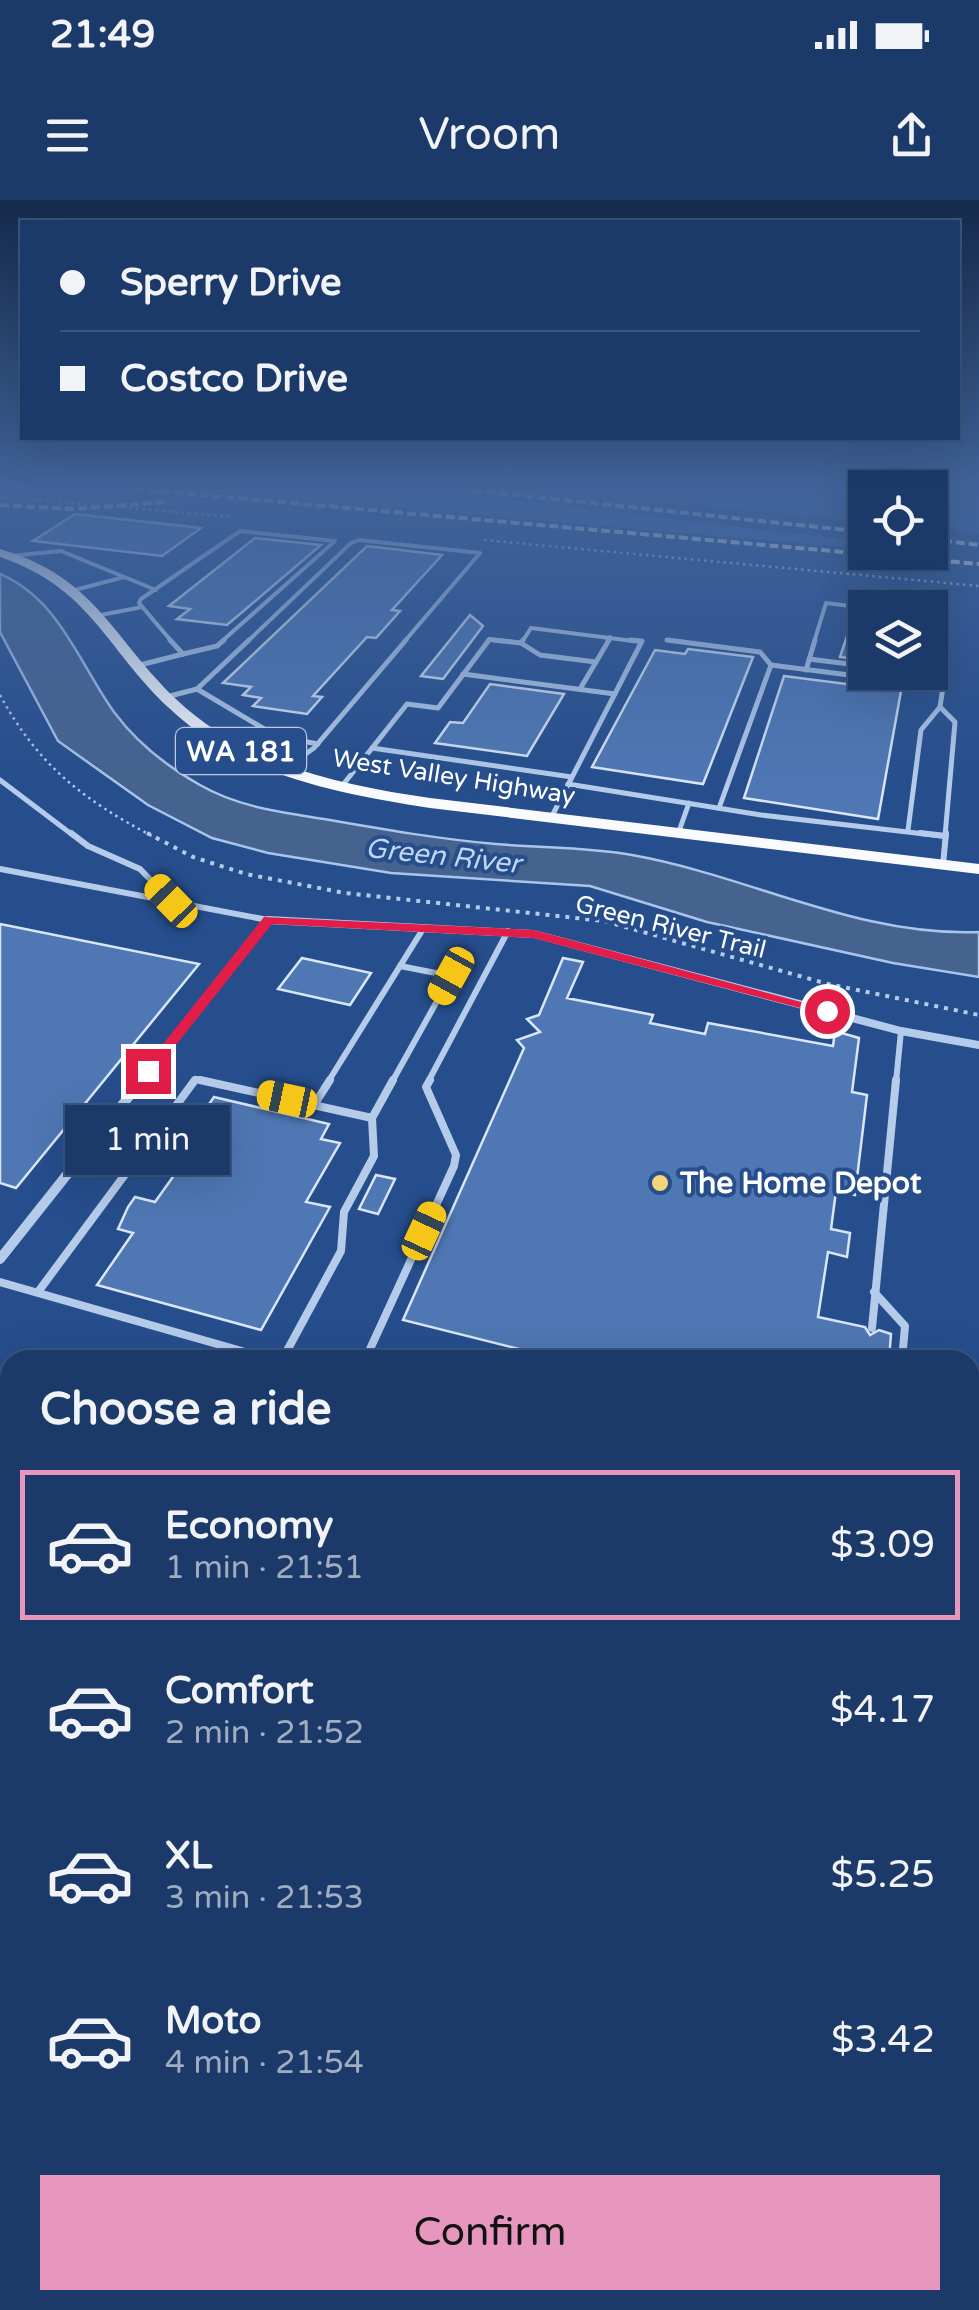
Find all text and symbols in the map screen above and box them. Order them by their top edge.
text: 21:49 [50,12,155,58]
icon: menu [40,108,95,163]
text: Vroom [419,108,560,162]
icon: share [884,108,939,163]
text: Sperry Drive [120,260,342,306]
text: Costco Drive [120,356,348,402]
map controls [848,470,948,690]
button: locate [848,470,948,570]
button: layers [848,590,948,690]
road number: WA 181 [176,728,306,774]
street label: West Valley Highway [330,743,577,811]
water label: Green River [364,831,525,881]
car [139,869,203,933]
street label: Green River Trail [572,889,769,965]
car [423,942,479,1010]
route start [805,989,850,1034]
route end [126,1049,171,1094]
car [255,1078,319,1120]
callout: 1 min [66,1106,230,1176]
text: 1 min [105,1121,190,1159]
place label: The Home Depot [679,1165,922,1202]
marker: The Home Depot [649,1172,671,1194]
car [398,1197,450,1265]
text: Choose a ride [40,1383,331,1437]
icon: car [45,1500,135,1590]
text: Economy [165,1503,333,1549]
text: $3.09 [830,1522,935,1568]
text: 1 min · 21:51 [165,1549,364,1587]
icon: car [45,1665,135,1755]
text: Comfort [165,1668,314,1714]
text: $4.17 [830,1687,935,1733]
text: 2 min · 21:52 [165,1714,364,1752]
icon: car [45,1830,135,1920]
text: XL [165,1833,212,1879]
text: $5.25 [830,1852,935,1898]
text: 3 min · 21:53 [165,1879,364,1917]
icon: car [45,1995,135,2085]
text: Moto [165,1998,261,2044]
text: $3.42 [831,2017,935,2063]
text: 4 min · 21:54 [165,2044,364,2082]
button: Confirm [40,2175,940,2290]

